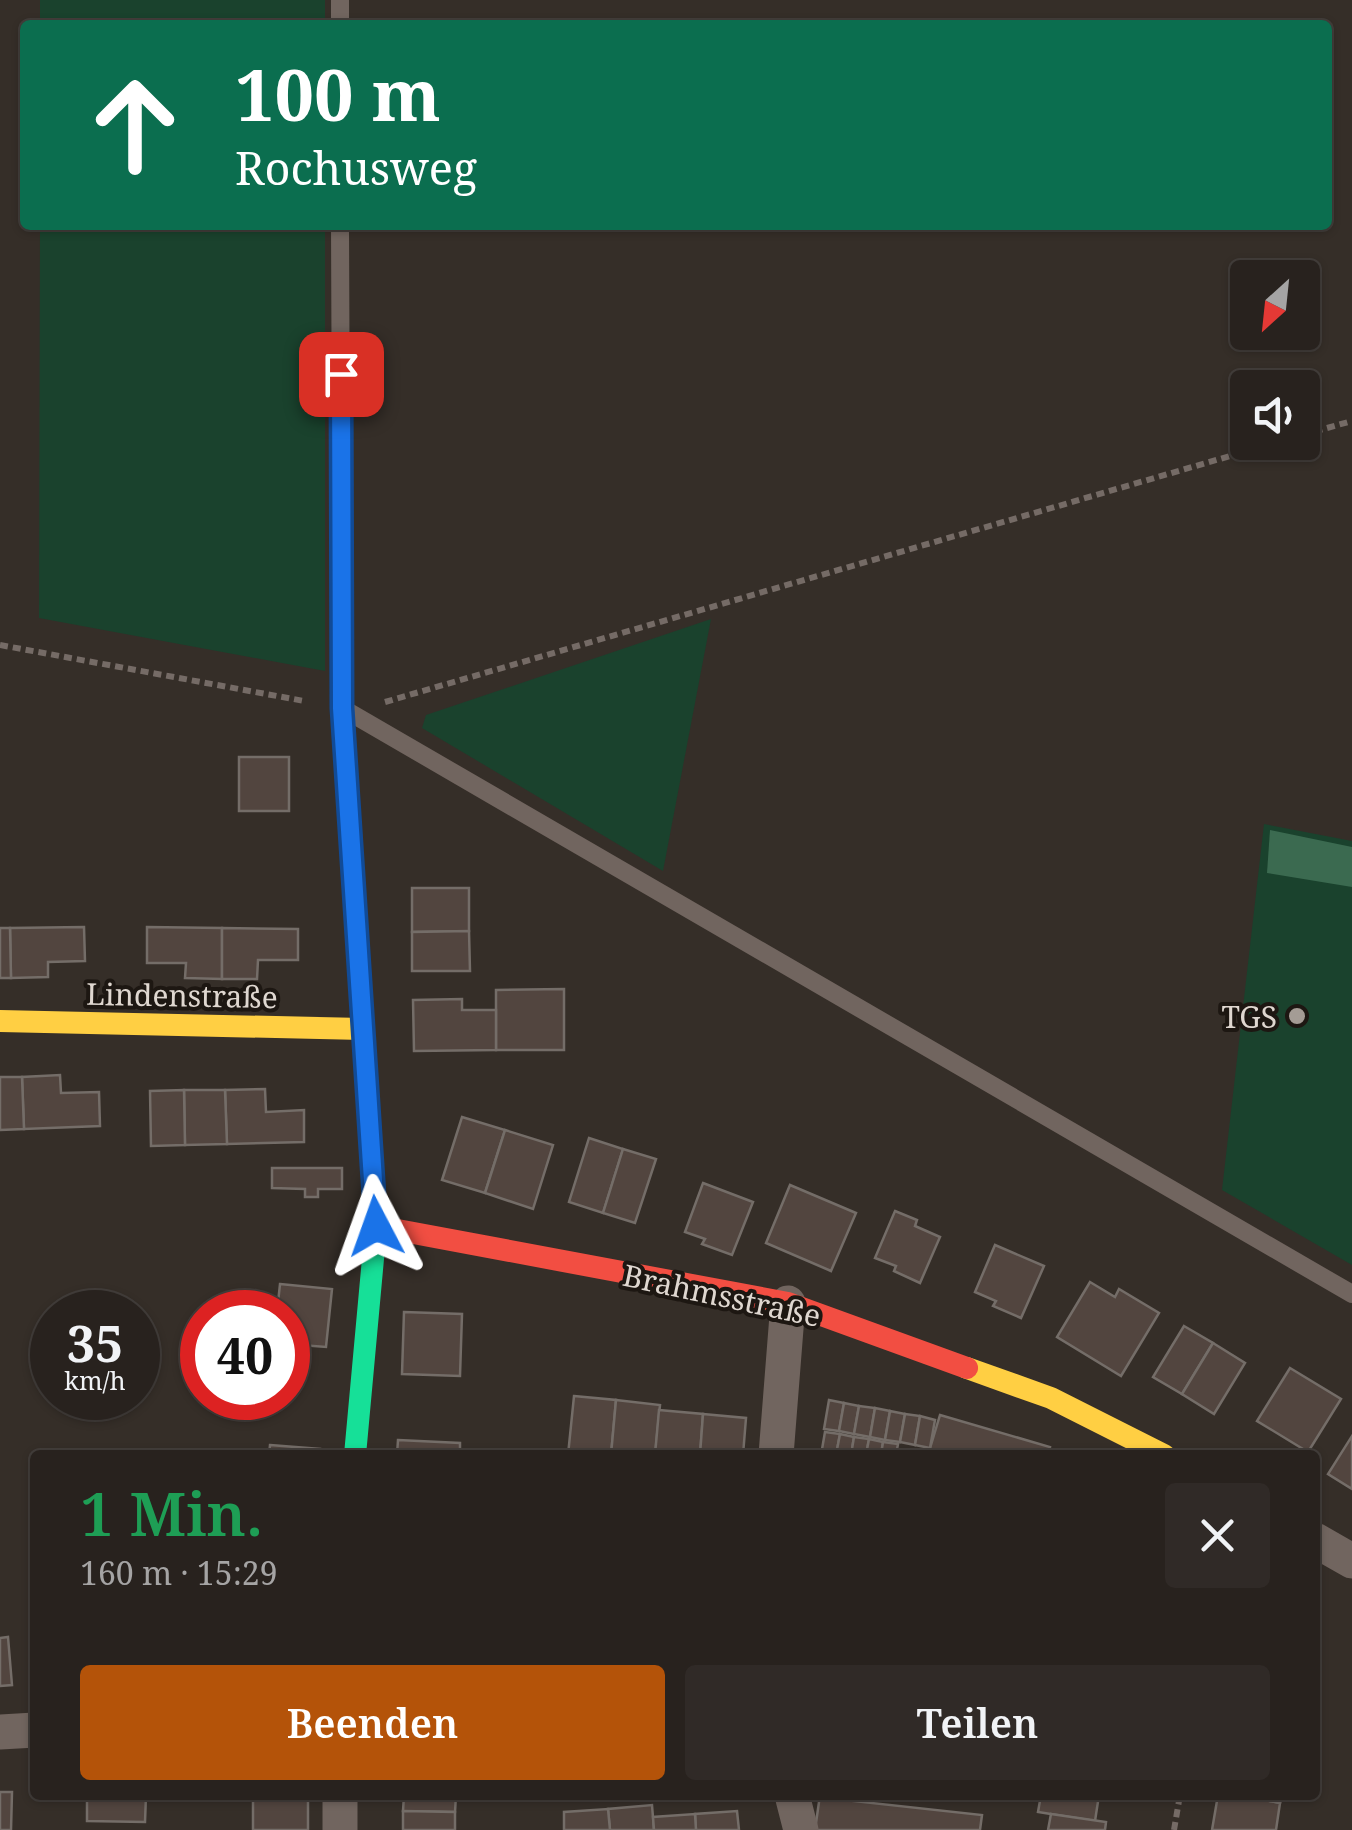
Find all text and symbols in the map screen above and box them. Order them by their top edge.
text: 100 m [235,46,441,142]
icon: ahead [70,60,200,190]
text: Rochusweg [235,137,477,198]
north arrow [1230,260,1320,350]
map controls [1230,260,1320,460]
pin [299,332,384,417]
icon: arrive [314,347,369,402]
button: sound [1230,370,1320,460]
street label: Lindenstraße [86,973,278,1017]
place label: TGS [1221,996,1277,1037]
marker: TGS [1286,1005,1308,1027]
position arrow [324,1174,428,1278]
street label: Brahmsstraße [619,1254,825,1336]
speed limit sign: 40 [180,1290,310,1420]
text: 35 [67,1309,123,1377]
text: km/h [64,1363,126,1397]
text: 1 Min. [80,1472,263,1554]
button: close [1165,1483,1270,1588]
text: 160 m · 15:29 [80,1551,278,1594]
button: Beenden [80,1665,665,1780]
button: Teilen [685,1665,1270,1780]

